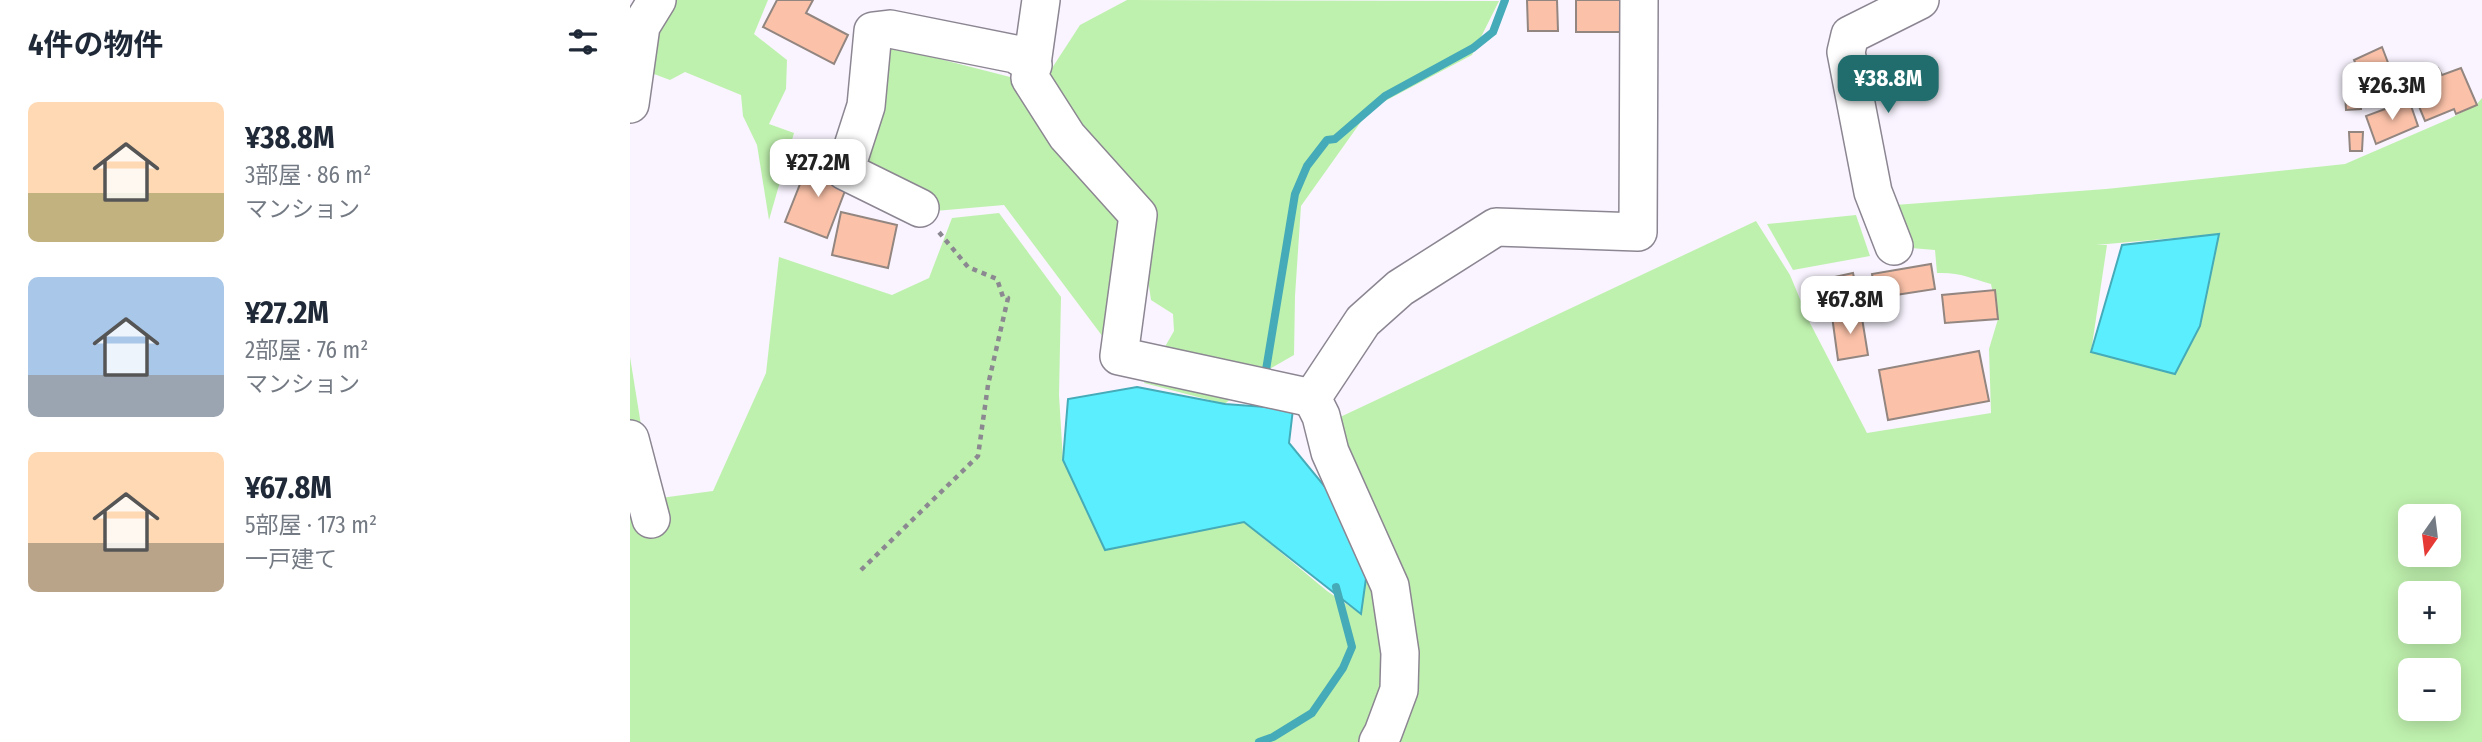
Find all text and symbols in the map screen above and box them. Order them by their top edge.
icon: filters [564,23,602,61]
text: 4件の物件 [28,27,163,63]
pin: ¥38.8M [1831,55,1945,115]
pin: ¥26.3M [2335,62,2449,122]
text: ¥38.8M [1854,64,1922,92]
text: ¥26.3M [2358,71,2426,99]
text: ¥38.8M [245,120,335,156]
icon: home [84,130,168,214]
pin: ¥27.2M [761,140,875,199]
text: ¥27.2M [786,148,850,176]
text: 3部屋 · 86 m² [245,161,371,189]
text: マンション [245,195,360,223]
pin: ¥67.8M [1793,276,1907,336]
text: ¥67.8M [1817,285,1883,313]
text: ¥27.2M [245,295,329,331]
icon: home [84,305,168,389]
text: 2部屋 · 76 m² [245,336,368,364]
text: マンション [245,370,360,398]
text: ¥67.8M [245,470,332,506]
icon: home [84,480,168,564]
north arrow [2398,504,2460,567]
map controls [2398,504,2461,721]
text: 5部屋 · 173 m² [245,511,377,539]
text: 一戸建て [245,545,337,573]
button: + [2398,581,2461,644]
button: − [2398,658,2461,721]

